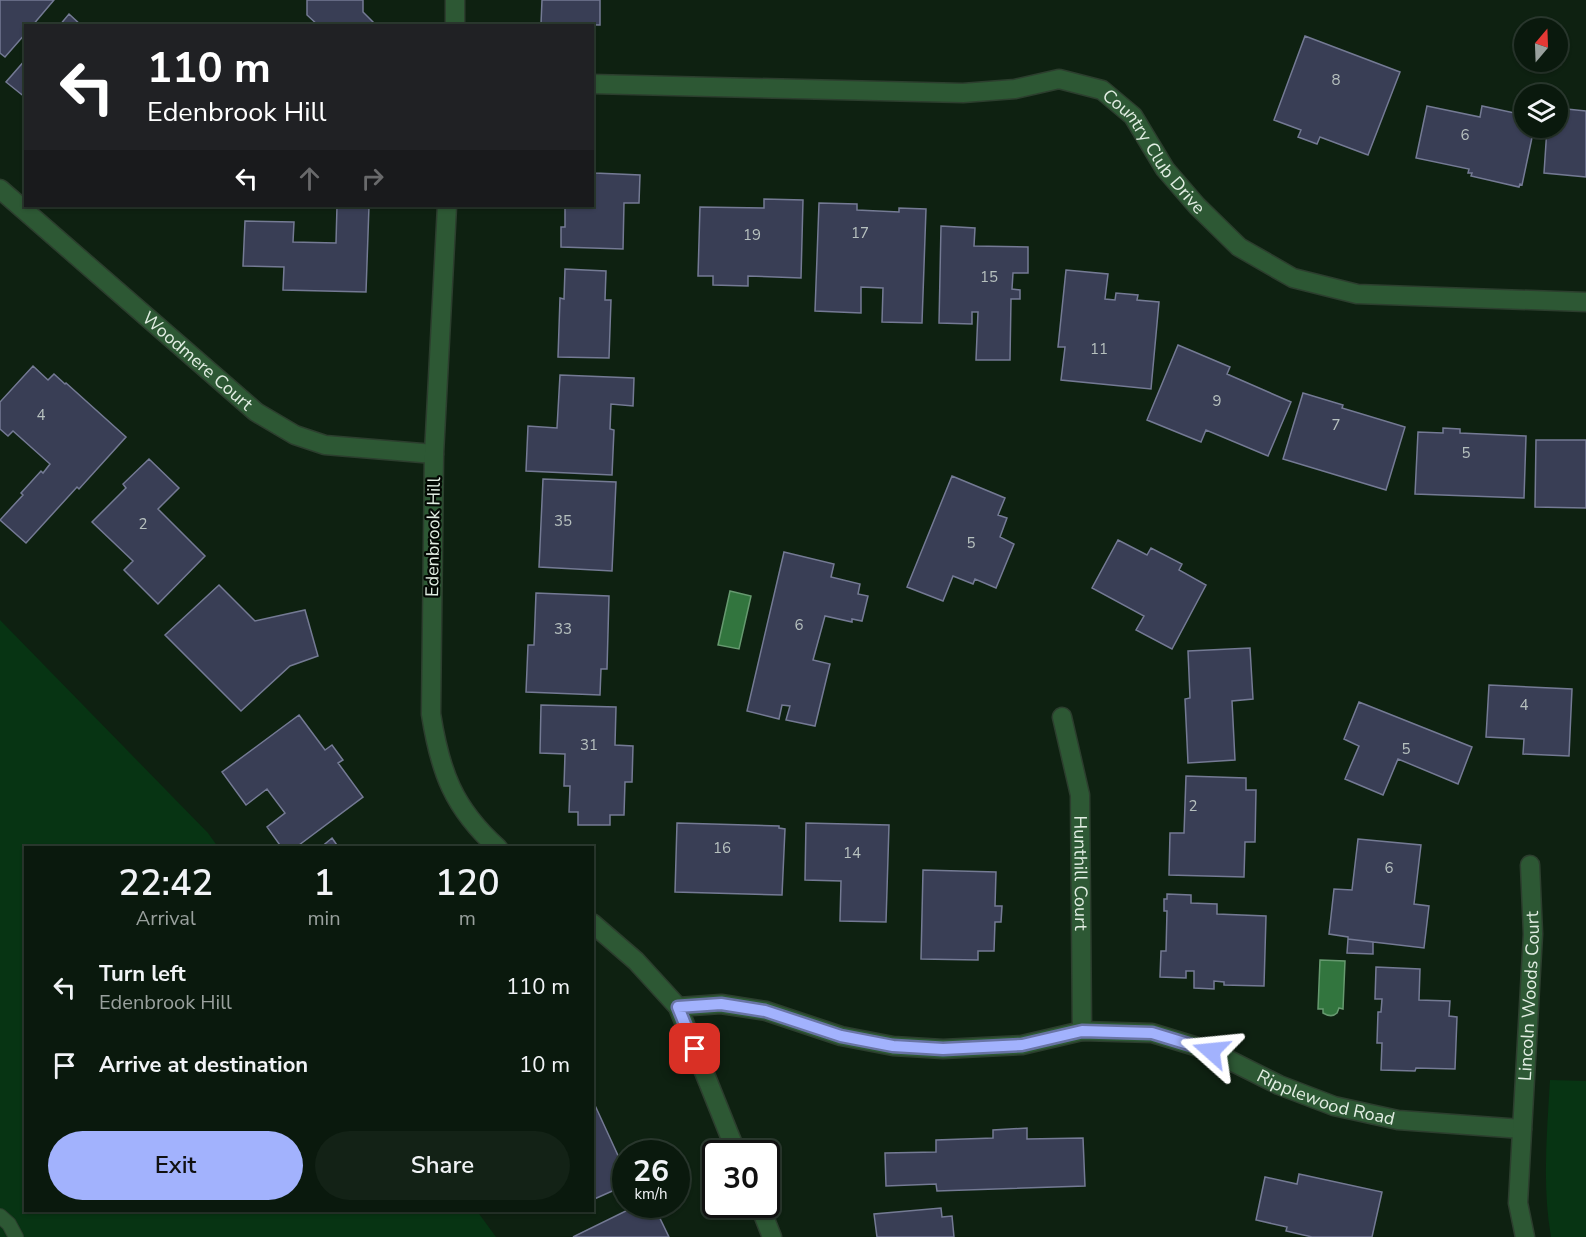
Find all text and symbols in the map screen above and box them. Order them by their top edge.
north arrow [1514,18,1568,72]
map controls [1514,18,1568,138]
text: 110 m [147,40,271,97]
icon: left [48,48,126,126]
house number: 8 [1331,70,1341,90]
street label: Country Club Drive [1097,83,1211,220]
button: layers [1514,84,1568,138]
text: Edenbrook Hill [147,94,327,131]
house number: 6 [1460,125,1470,145]
icon: left [230,162,263,195]
icon: ahead [293,162,326,195]
icon: right [356,162,389,195]
house number: 17 [851,223,869,243]
house number: 19 [743,225,761,245]
house number: 15 [980,267,998,287]
street label: Woodmere Court [137,306,259,416]
house number: 11 [1090,339,1108,359]
house number: 9 [1212,391,1222,411]
house number: 4 [36,405,46,425]
house number: 7 [1331,415,1341,435]
house number: 5 [1461,443,1471,463]
street label: Edenbrook Hill [420,476,446,597]
house number: 35 [554,511,572,531]
house number: 2 [138,514,148,534]
house number: 5 [966,533,976,553]
house number: 6 [794,615,804,635]
house number: 33 [554,619,572,639]
house number: 4 [1519,695,1529,715]
house number: 31 [580,735,598,755]
house number: 5 [1401,739,1411,759]
house number: 2 [1188,796,1198,816]
street label: Hunthill Court [1068,815,1093,931]
house number: 16 [713,838,731,858]
house number: 14 [843,843,861,863]
house number: 6 [1384,858,1394,878]
text: 22:42 [118,859,213,908]
text: 1 [313,859,335,908]
text: 120 [435,859,500,908]
text: Arrival [136,905,196,932]
text: min [308,905,341,932]
text: m [459,905,476,932]
street label: Lincoln Woods Court [1513,910,1545,1082]
text: Turn left [99,959,186,989]
icon: left [48,971,81,1004]
text: 110 m [506,972,570,1002]
text: Edenbrook Hill [99,989,232,1016]
position arrow [1179,1019,1243,1083]
pin [669,1023,720,1074]
icon: arrive [678,1032,711,1065]
icon: arrive [48,1049,81,1082]
text: Arrive at destination [99,1050,308,1080]
text: 10 m [519,1050,570,1080]
street label: Ripplewood Road [1253,1064,1397,1131]
button: Exit [48,1131,303,1200]
button: Share [315,1131,570,1200]
speed limit sign: 30 [702,1140,780,1218]
text: 26 [633,1151,669,1192]
text: km/h [634,1184,668,1204]

